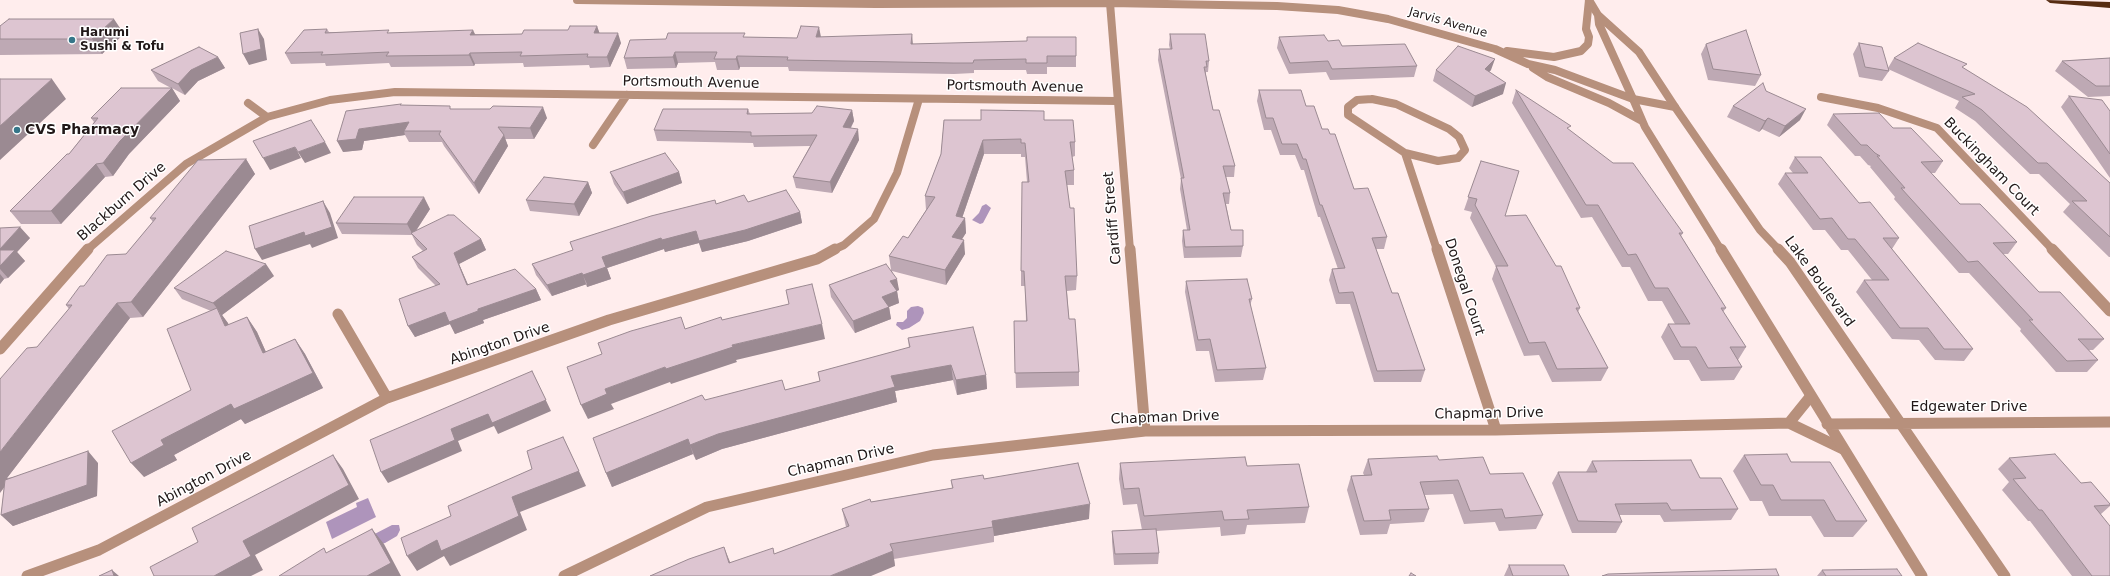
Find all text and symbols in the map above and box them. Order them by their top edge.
street label: Jarvis Avenue [1407,5,1489,41]
place label: Harumi Sushi & Tofu [80,26,164,54]
marker: Harumi Sushi & Tofu [67,35,77,45]
street label: Portsmouth Avenue [622,73,760,93]
street label: Portsmouth Avenue [946,77,1084,97]
street label: Buckingham Court [1940,114,2042,220]
place label: CVS Pharmacy [25,122,139,138]
marker: CVS Pharmacy [12,125,22,135]
street label: Blackburn Drive [74,159,170,245]
street label: Cardiff Street [1101,171,1125,265]
street label: Lake Boulevard [1781,233,1857,331]
street label: Donegal Court [1440,236,1488,338]
street label: Abington Drive [448,319,552,369]
street label: Edgewater Drive [1911,399,2027,415]
street label: Chapman Drive [1434,405,1544,423]
street label: Chapman Drive [1110,408,1220,428]
street label: Chapman Drive [786,441,896,481]
street label: Abington Drive [154,447,254,511]

